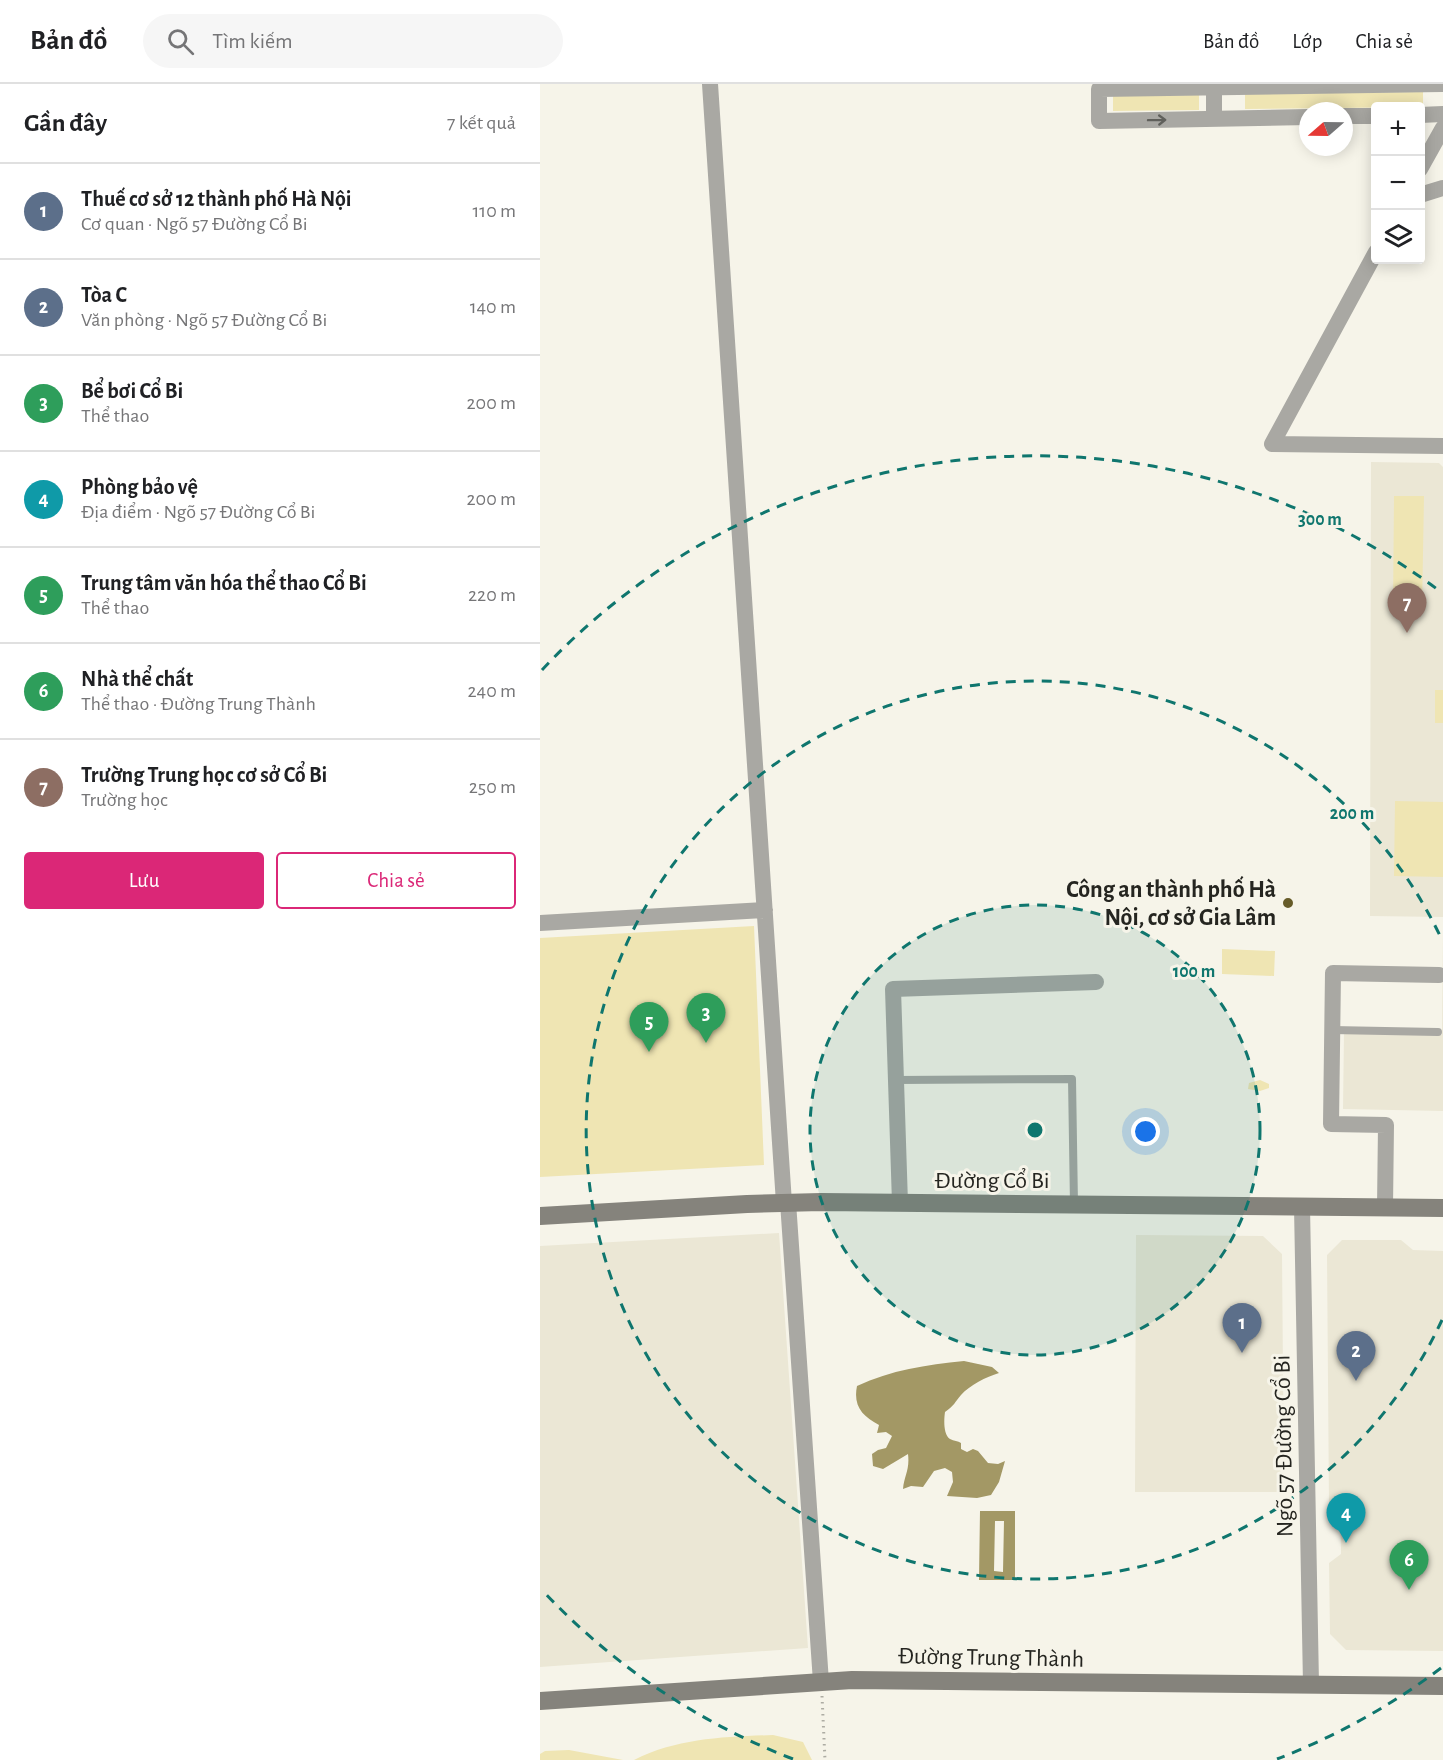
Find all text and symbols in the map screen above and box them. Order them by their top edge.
search box [143,14,563,68]
icon: search [164,25,197,58]
text: Bản đồ [30,27,107,55]
text: Tìm kiếm [212,30,293,52]
text: Bản đồ [1203,31,1259,52]
text: Lớp [1292,31,1322,52]
text: Chia sẻ [1355,31,1413,52]
north arrow [1299,102,1353,156]
map controls [1371,102,1425,264]
button: + [1371,102,1425,156]
text: Gần đây [24,110,107,136]
text: 7 kết quả [447,113,516,133]
one-way arrow [1147,114,1167,125]
button: − [1371,156,1425,210]
text: Thuế cơ sở 12 thành phố Hà Nội [81,188,352,210]
text: 1 [40,201,47,221]
text: 110 m [472,201,516,221]
button: layers [1371,210,1425,264]
text: Cơ quan · Ngõ 57 Đường Cổ Bi [81,214,308,234]
text: Tòa C [81,284,127,306]
text: 2 [39,297,48,317]
text: 140 m [470,297,516,317]
text: Văn phòng · Ngõ 57 Đường Cổ Bi [81,310,327,330]
text: Bể bơi Cổ Bi [81,380,183,402]
text: 3 [39,393,48,413]
text: 200 m [466,393,516,413]
text: Thể thao [81,406,149,426]
text: Phòng bảo vệ [81,476,198,498]
text: 4 [38,489,49,509]
text: 200 m [466,489,516,509]
text: Địa điểm · Ngõ 57 Đường Cổ Bi [81,502,315,522]
text: 300 m [1298,511,1342,529]
text: Trung tâm văn hóa thể thao Cổ Bi [81,572,367,594]
pin: 7 [1388,584,1426,633]
text: 5 [39,585,48,605]
text: 220 m [468,585,516,605]
text: Thể thao [81,598,149,618]
text: Nhà thể chất [81,668,193,690]
text: 6 [39,681,48,701]
text: 240 m [467,681,516,701]
text: Thể thao · Đường Trung Thành [81,694,316,714]
text: Trường Trung học cơ sở Cổ Bi [81,764,327,786]
text: 7 [39,777,48,797]
text: 250 m [469,777,516,797]
text: Trường học [81,790,168,810]
text: 200 m [1330,805,1374,823]
button: Lưu [24,852,264,909]
button: Chia sẻ [276,852,516,909]
place label: Công an thành phố Hà Nội, cơ sở Gia Lâm [1066,876,1276,930]
marker: Công an thành phố Hà Nội, cơ sở Gia Lâm [1281,896,1295,910]
text: 100 m [1173,963,1215,981]
pin: 3 [686,994,726,1043]
pin: 5 [630,1002,668,1052]
your location [1131,1117,1160,1146]
centre of rings [1025,1120,1045,1140]
street label: Đường Cổ Bi [934,1168,1050,1193]
pin: 1 [1222,1304,1262,1353]
pin: 2 [1336,1332,1376,1381]
street label: Ngõ 57 Đường Cổ Bi [1269,1355,1298,1537]
pin: 4 [1326,1494,1366,1543]
pin: 6 [1390,1540,1428,1590]
street label: Đường Trung Thành [898,1644,1084,1672]

